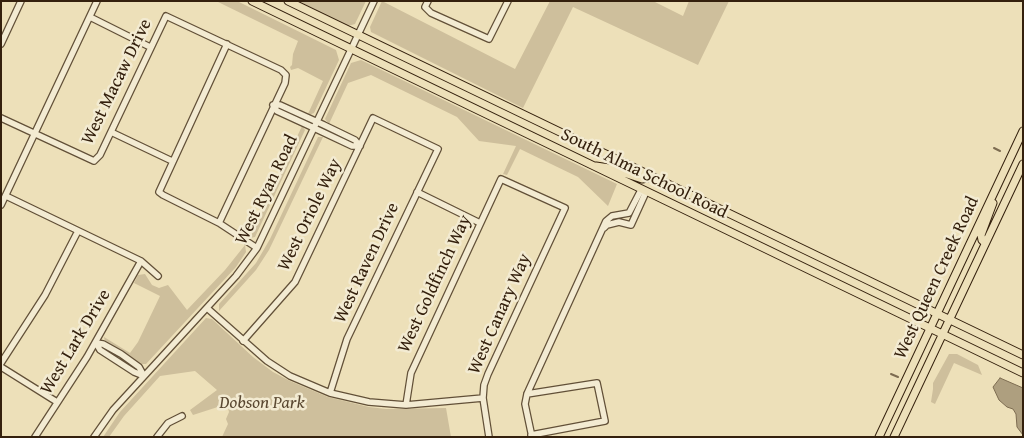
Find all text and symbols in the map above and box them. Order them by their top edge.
street label: West Macaw Drive [77,16,157,148]
street label: South Alma School Road [557,124,731,224]
street label: West Ryan Road [231,131,303,249]
street label: West Oriole Way [273,155,347,275]
street label: West Queen Creek Road [890,193,984,363]
street label: West Raven Drive [330,199,404,327]
street label: West Goldfinch Way [394,212,476,356]
street label: West Canary Way [464,250,536,378]
street label: West Lark Drive [36,286,116,398]
park label: Dobson Park [219,392,305,414]

